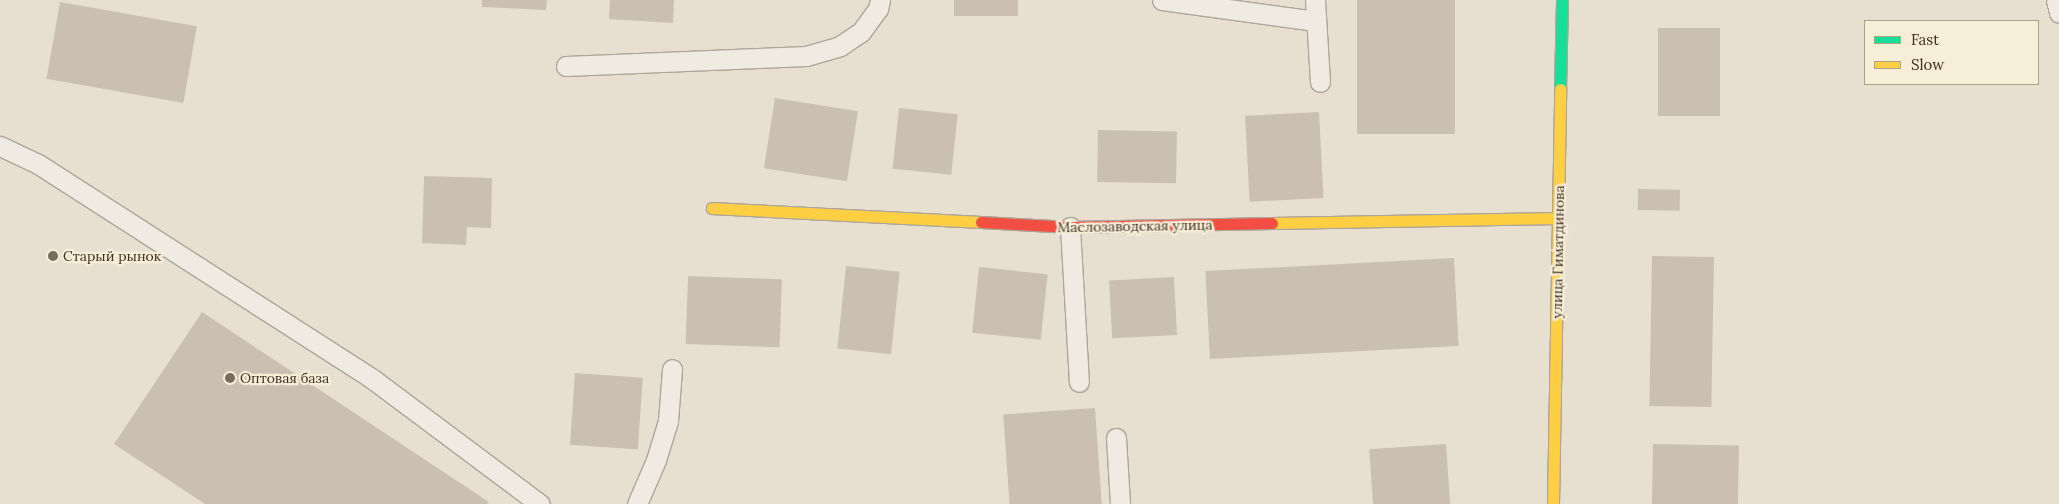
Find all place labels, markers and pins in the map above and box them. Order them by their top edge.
place label: Старый рынок [63,248,161,264]
marker: Старый рынок [47,250,59,262]
place label: Оптовая база [240,370,329,386]
marker: Оптовая база [224,372,236,384]

